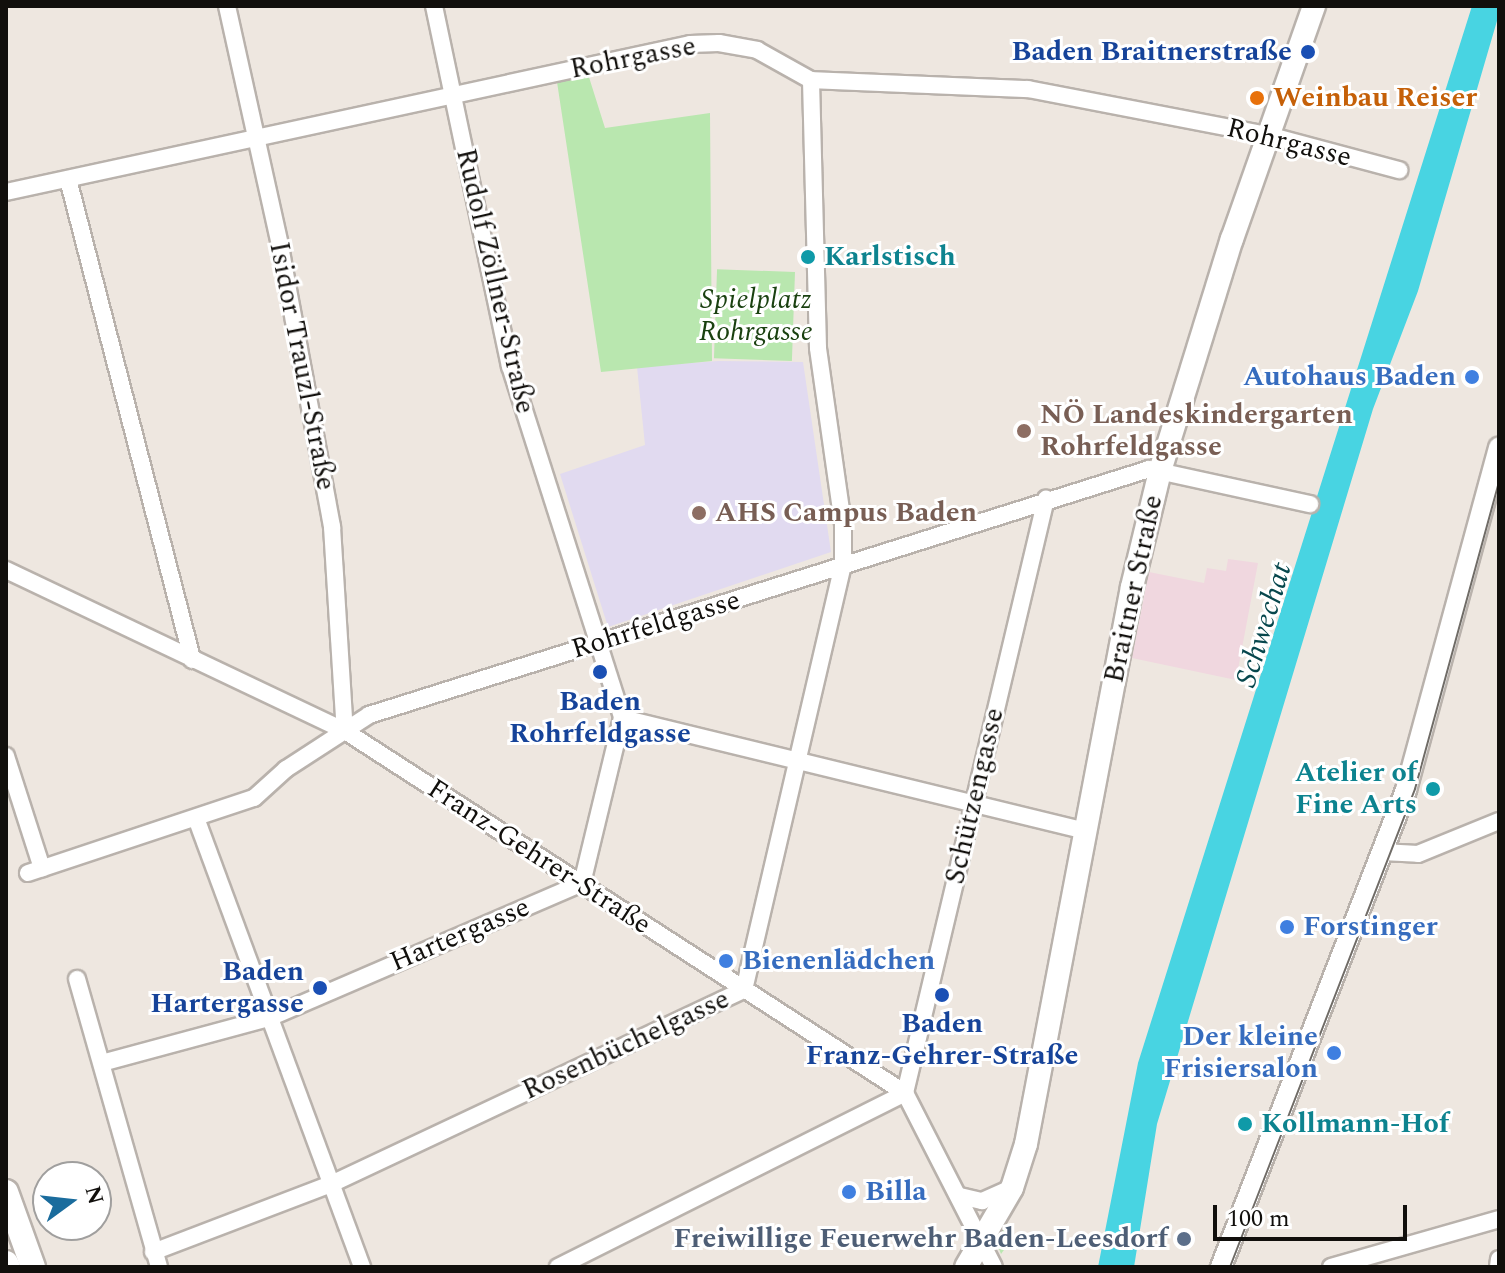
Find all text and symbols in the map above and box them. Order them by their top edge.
street label: Rohrgasse [567,29,699,87]
place label: Baden Braitnerstraße [1011,35,1292,69]
marker: Baden Braitnerstraße [1299,43,1317,61]
place label: Weinbau Reiser [1273,81,1477,115]
marker: Weinbau Reiser [1248,89,1266,107]
street label: Rohrgasse [1223,111,1355,175]
street label: Rudolf Zöllner-Straße [448,145,542,417]
street label: Isidor Trauzl-Straße [261,239,343,493]
place label: Karlstisch [824,240,956,274]
marker: Karlstisch [799,248,817,266]
park label: Spielplatz Rohrgasse [699,283,813,349]
place label: Autohaus Baden [1243,360,1456,394]
marker: Autohaus Baden [1463,368,1481,386]
place label: NÖ Landeskindergarten Rohrfeldgasse [1040,398,1353,464]
marker: NÖ Landeskindergarten Rohrfeldgasse [1015,422,1033,440]
street label: Braitner Straße [1098,492,1170,686]
place label: AHS Campus Baden [715,496,977,530]
marker: AHS Campus Baden [690,504,708,522]
water label: Schwechat [1228,559,1300,691]
street label: Rohrfeldgasse [568,583,744,667]
marker: Baden Rohrfeldgasse [591,663,609,681]
place label: Baden Rohrfeldgasse [509,685,691,751]
street label: Schützengasse [938,705,1012,887]
place label: Atelier of Fine Arts [1295,756,1417,822]
street label: Franz-Gehrer-Straße [421,772,657,942]
marker: Atelier of Fine Arts [1424,780,1442,798]
street label: Hartergasse [385,891,535,979]
place label: Forstinger [1303,910,1438,944]
marker: Forstinger [1278,918,1296,936]
place label: Bienenlädchen [742,944,935,978]
marker: Bienenlädchen [717,952,735,970]
place label: Baden Hartergasse [150,955,304,1021]
marker: Baden Hartergasse [311,979,329,997]
street label: Rosenbüchelgasse [517,982,735,1108]
marker: Baden Franz-Gehrer-Straße [933,986,951,1004]
place label: Baden Franz-Gehrer-Straße [806,1007,1078,1073]
place label: Der kleine Frisiersalon [1164,1020,1318,1086]
marker: Der kleine Frisiersalon [1325,1044,1343,1062]
place label: Kollmann-Hof [1261,1107,1449,1141]
marker: Kollmann-Hof [1236,1115,1254,1133]
north arrow [32,1161,112,1241]
place label: Billa [865,1175,927,1209]
text: N [75,1182,112,1208]
marker: Billa [840,1183,858,1201]
scale bar [1217,1189,1411,1239]
text: 100 m [1227,1201,1290,1237]
place label: Freiwillige Feuerwehr Baden-Leesdorf [673,1222,1168,1256]
marker: Freiwillige Feuerwehr Baden-Leesdorf [1175,1230,1193,1248]

